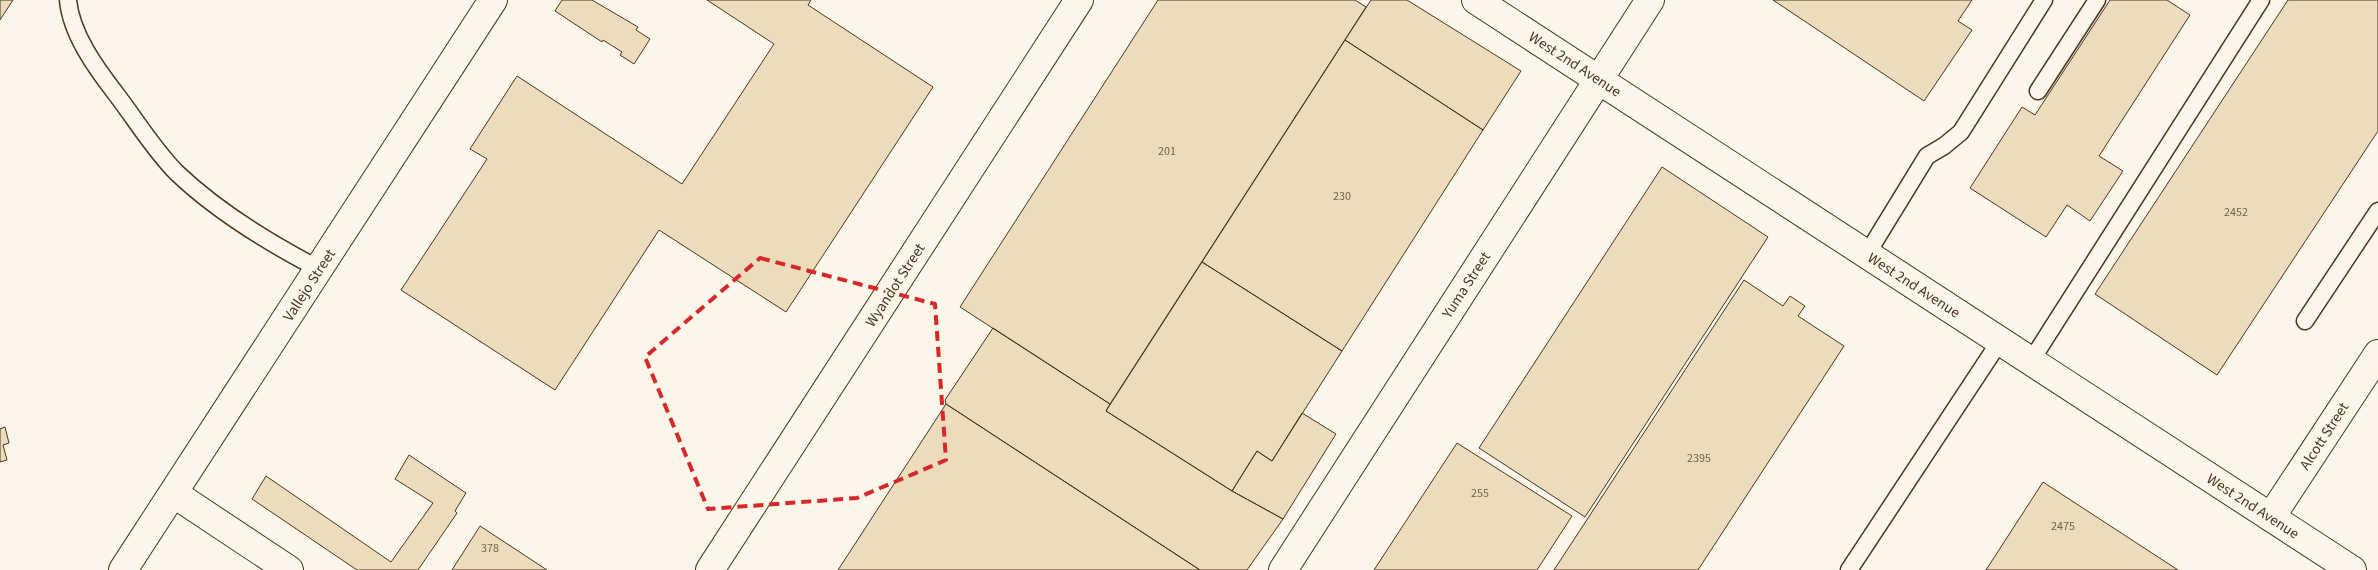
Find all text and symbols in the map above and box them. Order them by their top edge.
street label: West 2nd Avenue [1524,27,1625,102]
house number: 201 [1158,143,1176,160]
house number: 230 [1333,188,1351,205]
house number: 2452 [2224,204,2248,221]
street label: Wyandot Street [860,239,930,331]
street label: Vallejo Street [278,245,341,326]
street label: Yuma Street [1437,248,1496,323]
street label: West 2nd Avenue [1863,248,1964,323]
street label: Alcott Street [2295,398,2354,474]
house number: 2395 [1687,450,1711,467]
street label: West 2nd Avenue [2202,469,2303,544]
house number: 255 [1471,485,1489,502]
house number: 2475 [2051,518,2075,535]
house number: 378 [481,540,499,557]

